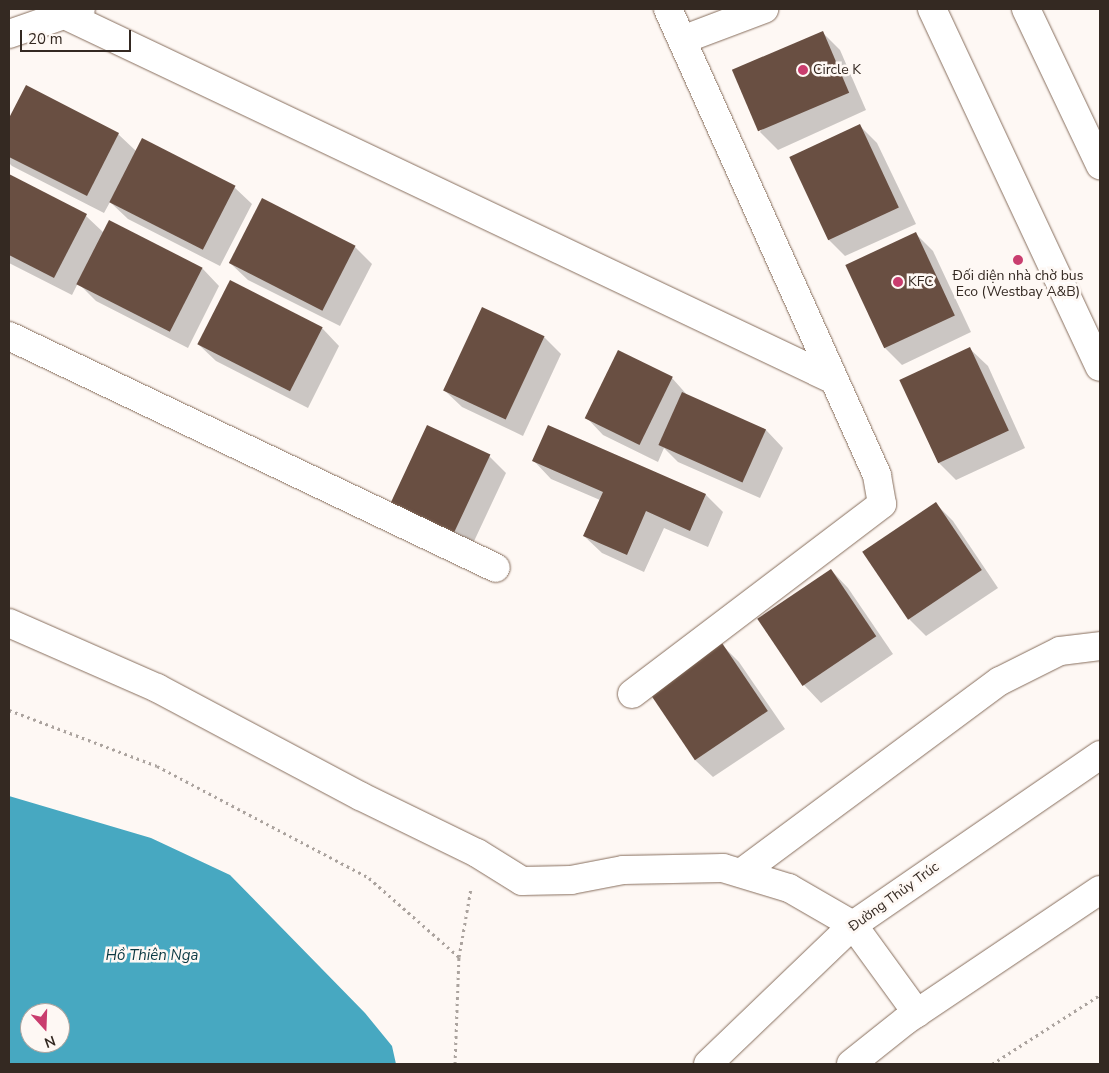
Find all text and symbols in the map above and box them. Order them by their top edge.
scale bar [22,20,134,52]
text: 20 m [28,29,63,49]
place label: Circle K [813,62,861,78]
marker: Circle K [797,64,809,76]
marker: Đối diện nhà chờ bus Eco (Westbay A&B) [1012,254,1024,266]
place label: Đối diện nhà chờ bus Eco (Westbay A&B) [953,268,1083,300]
place label: KFC [908,274,934,290]
marker: KFC [892,276,904,288]
street label: Đường Thủy Trúc [846,859,942,935]
water label: Hồ Thiên Nga [106,947,198,965]
north arrow [20,1003,70,1053]
text: N [42,1031,58,1052]

